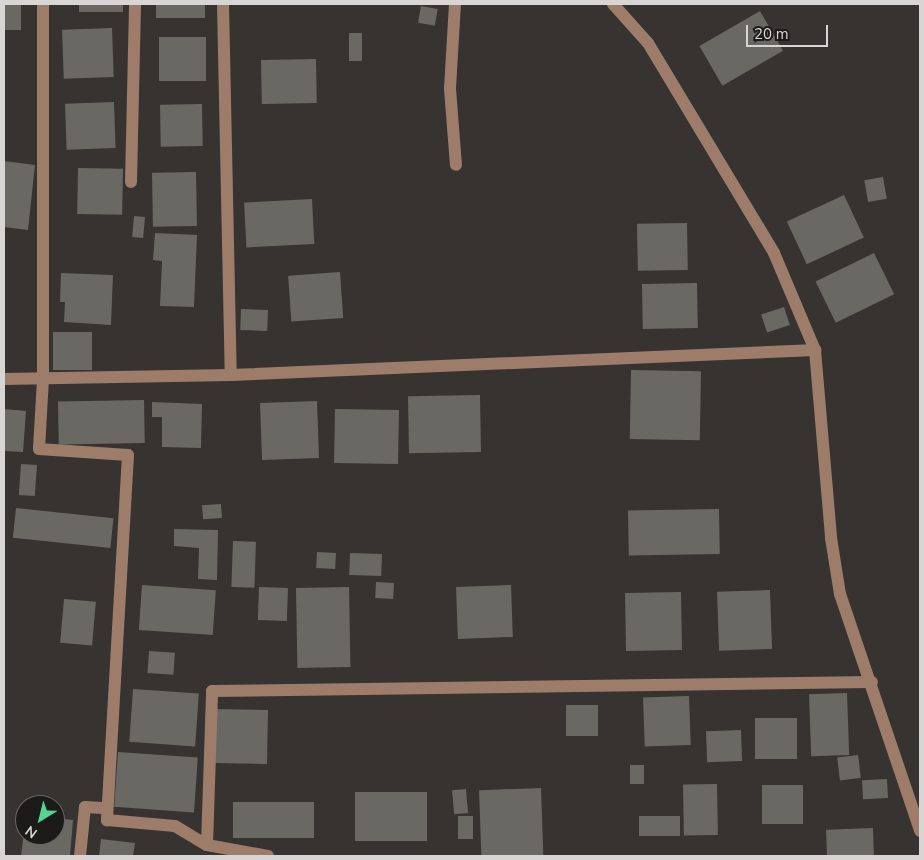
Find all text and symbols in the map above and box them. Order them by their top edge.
scale bar [749,15,832,47]
text: 20 m [754,24,789,44]
north arrow [15,795,65,845]
text: N [22,821,41,843]

